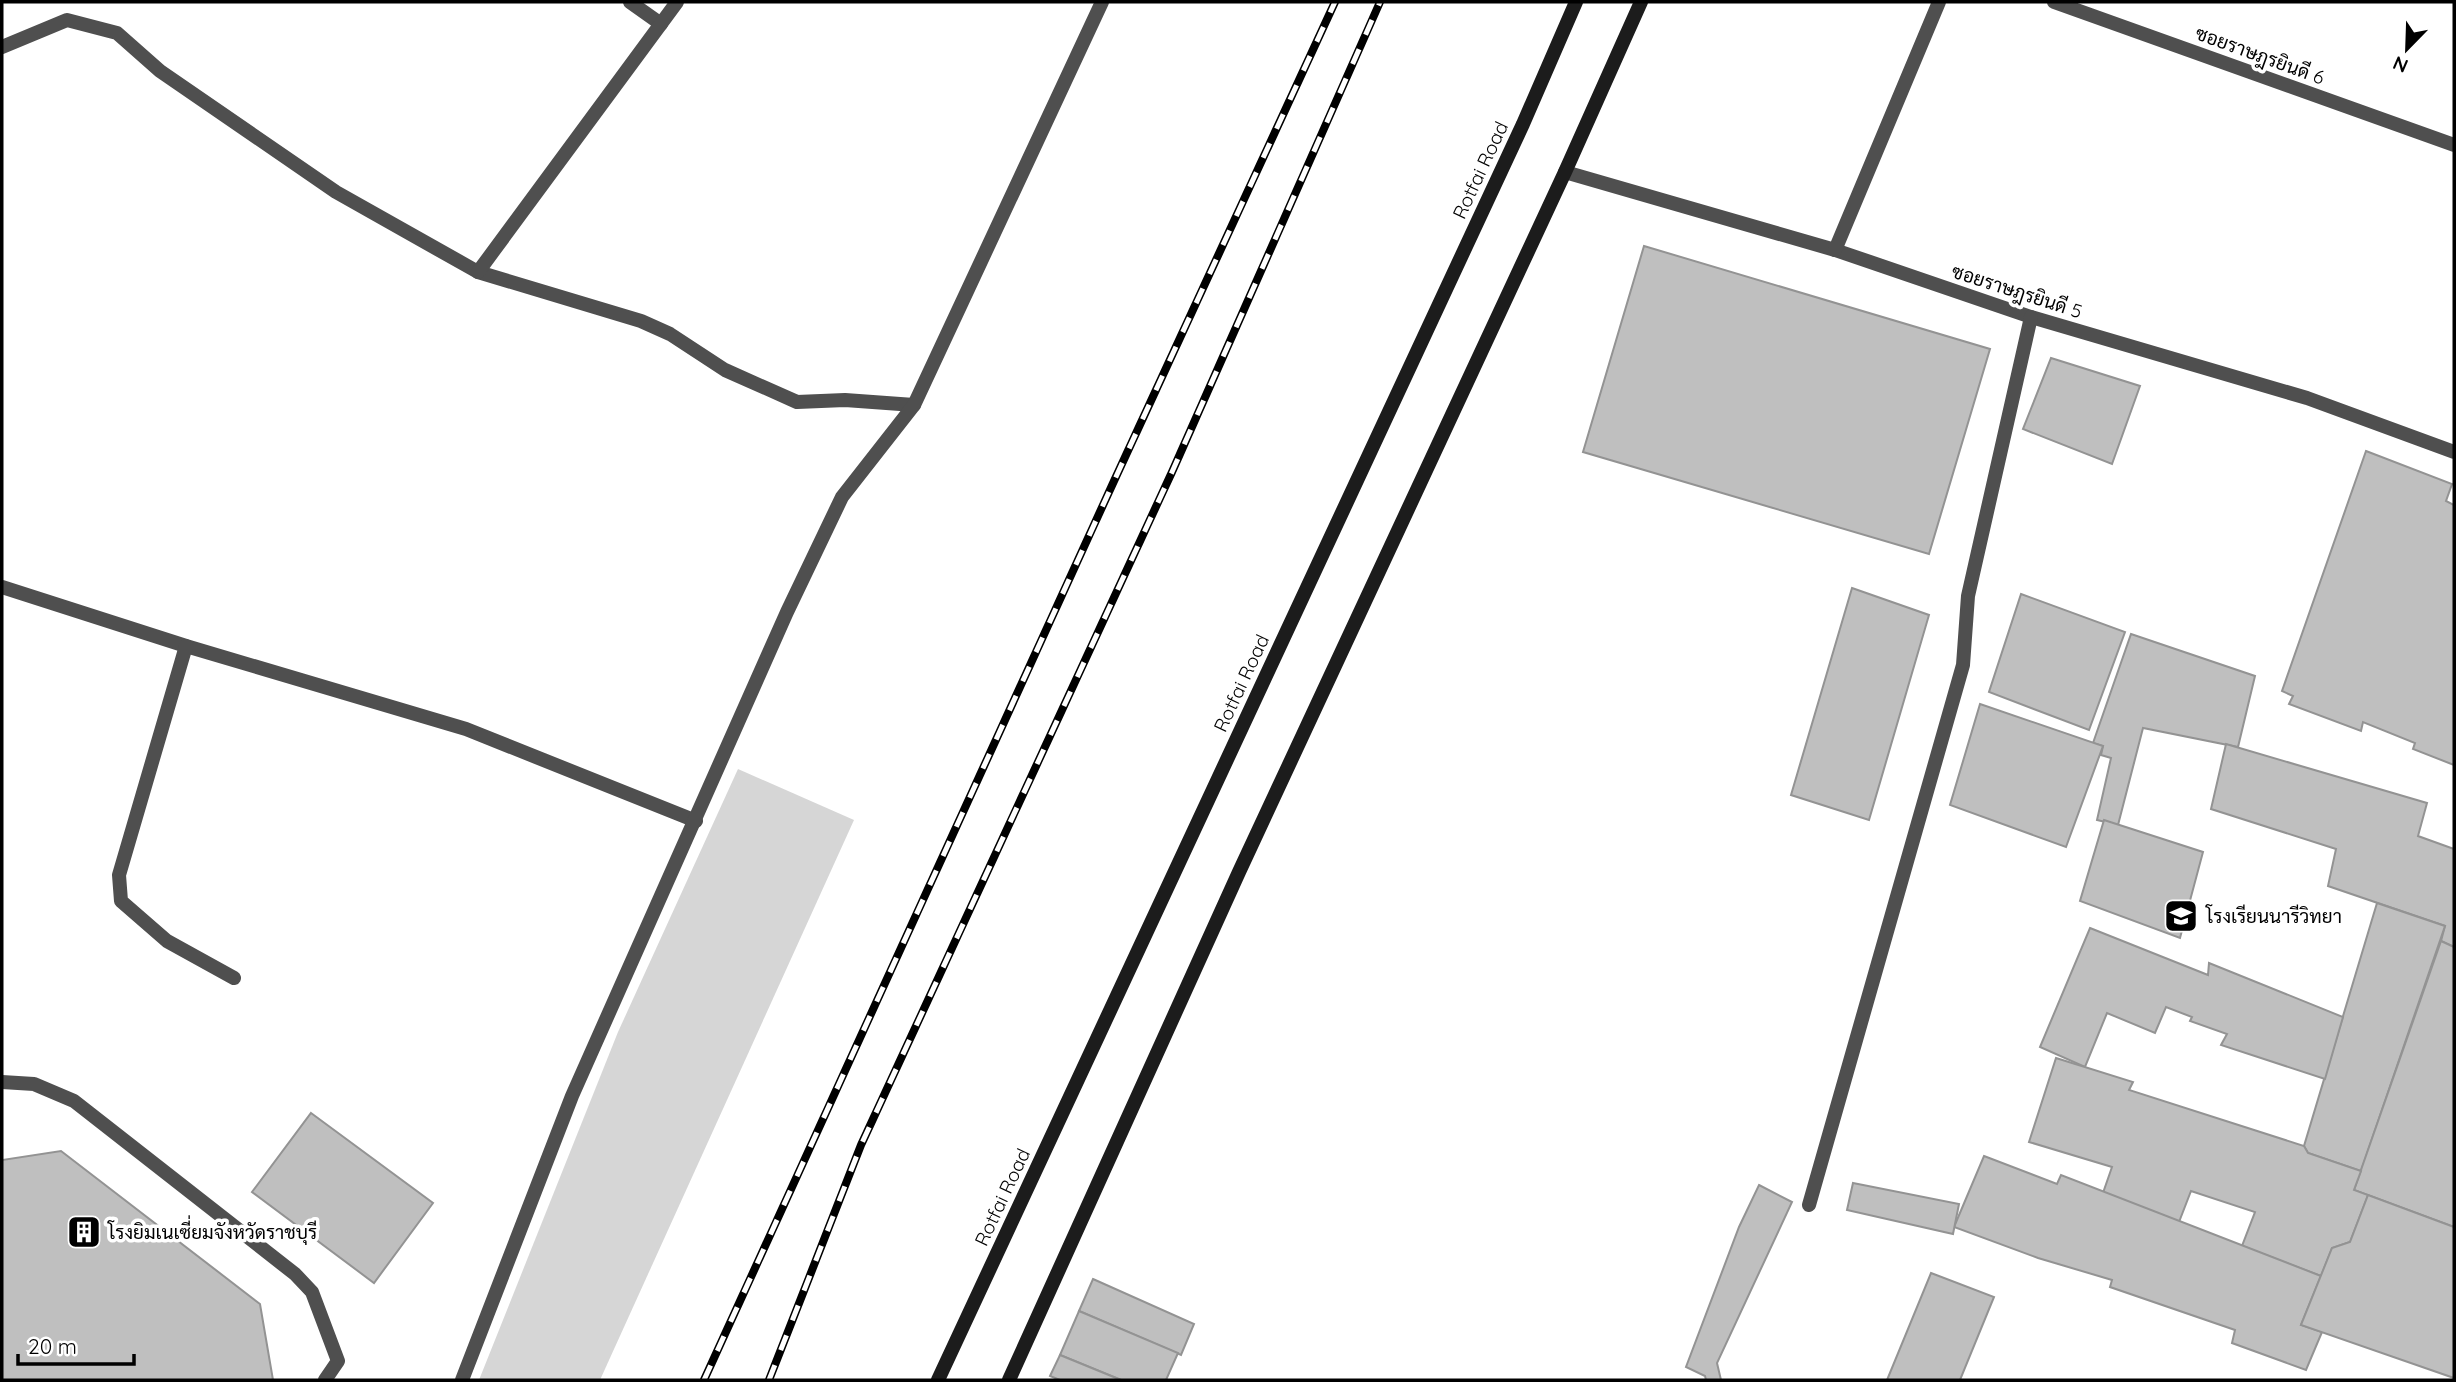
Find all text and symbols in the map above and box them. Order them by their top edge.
north arrow [2372,14,2442,84]
street label: ซอยราษฎรยินดี 6 [2192,21,2328,90]
text: N [2389,51,2411,78]
street label: Rotfai Road [1447,117,1513,223]
street label: ซอยราษฎรยินดี 5 [1949,259,2085,324]
street label: Rotfai Road [1208,630,1274,736]
school or university icon: โรงเรียนนารีวิทยา [2162,897,2200,935]
place label: โรงเรียนนารีวิทยา [2205,904,2342,928]
street label: Rotfai Road [969,1144,1035,1250]
building icon: โรงยิมเนเซี่ยมจังหวัดราชบุรี [65,1213,103,1251]
place label: โรงยิมเนเซี่ยมจังหวัดราชบุรี [107,1215,317,1245]
scale bar [18,1322,133,1366]
text: 20 m [28,1333,77,1359]

